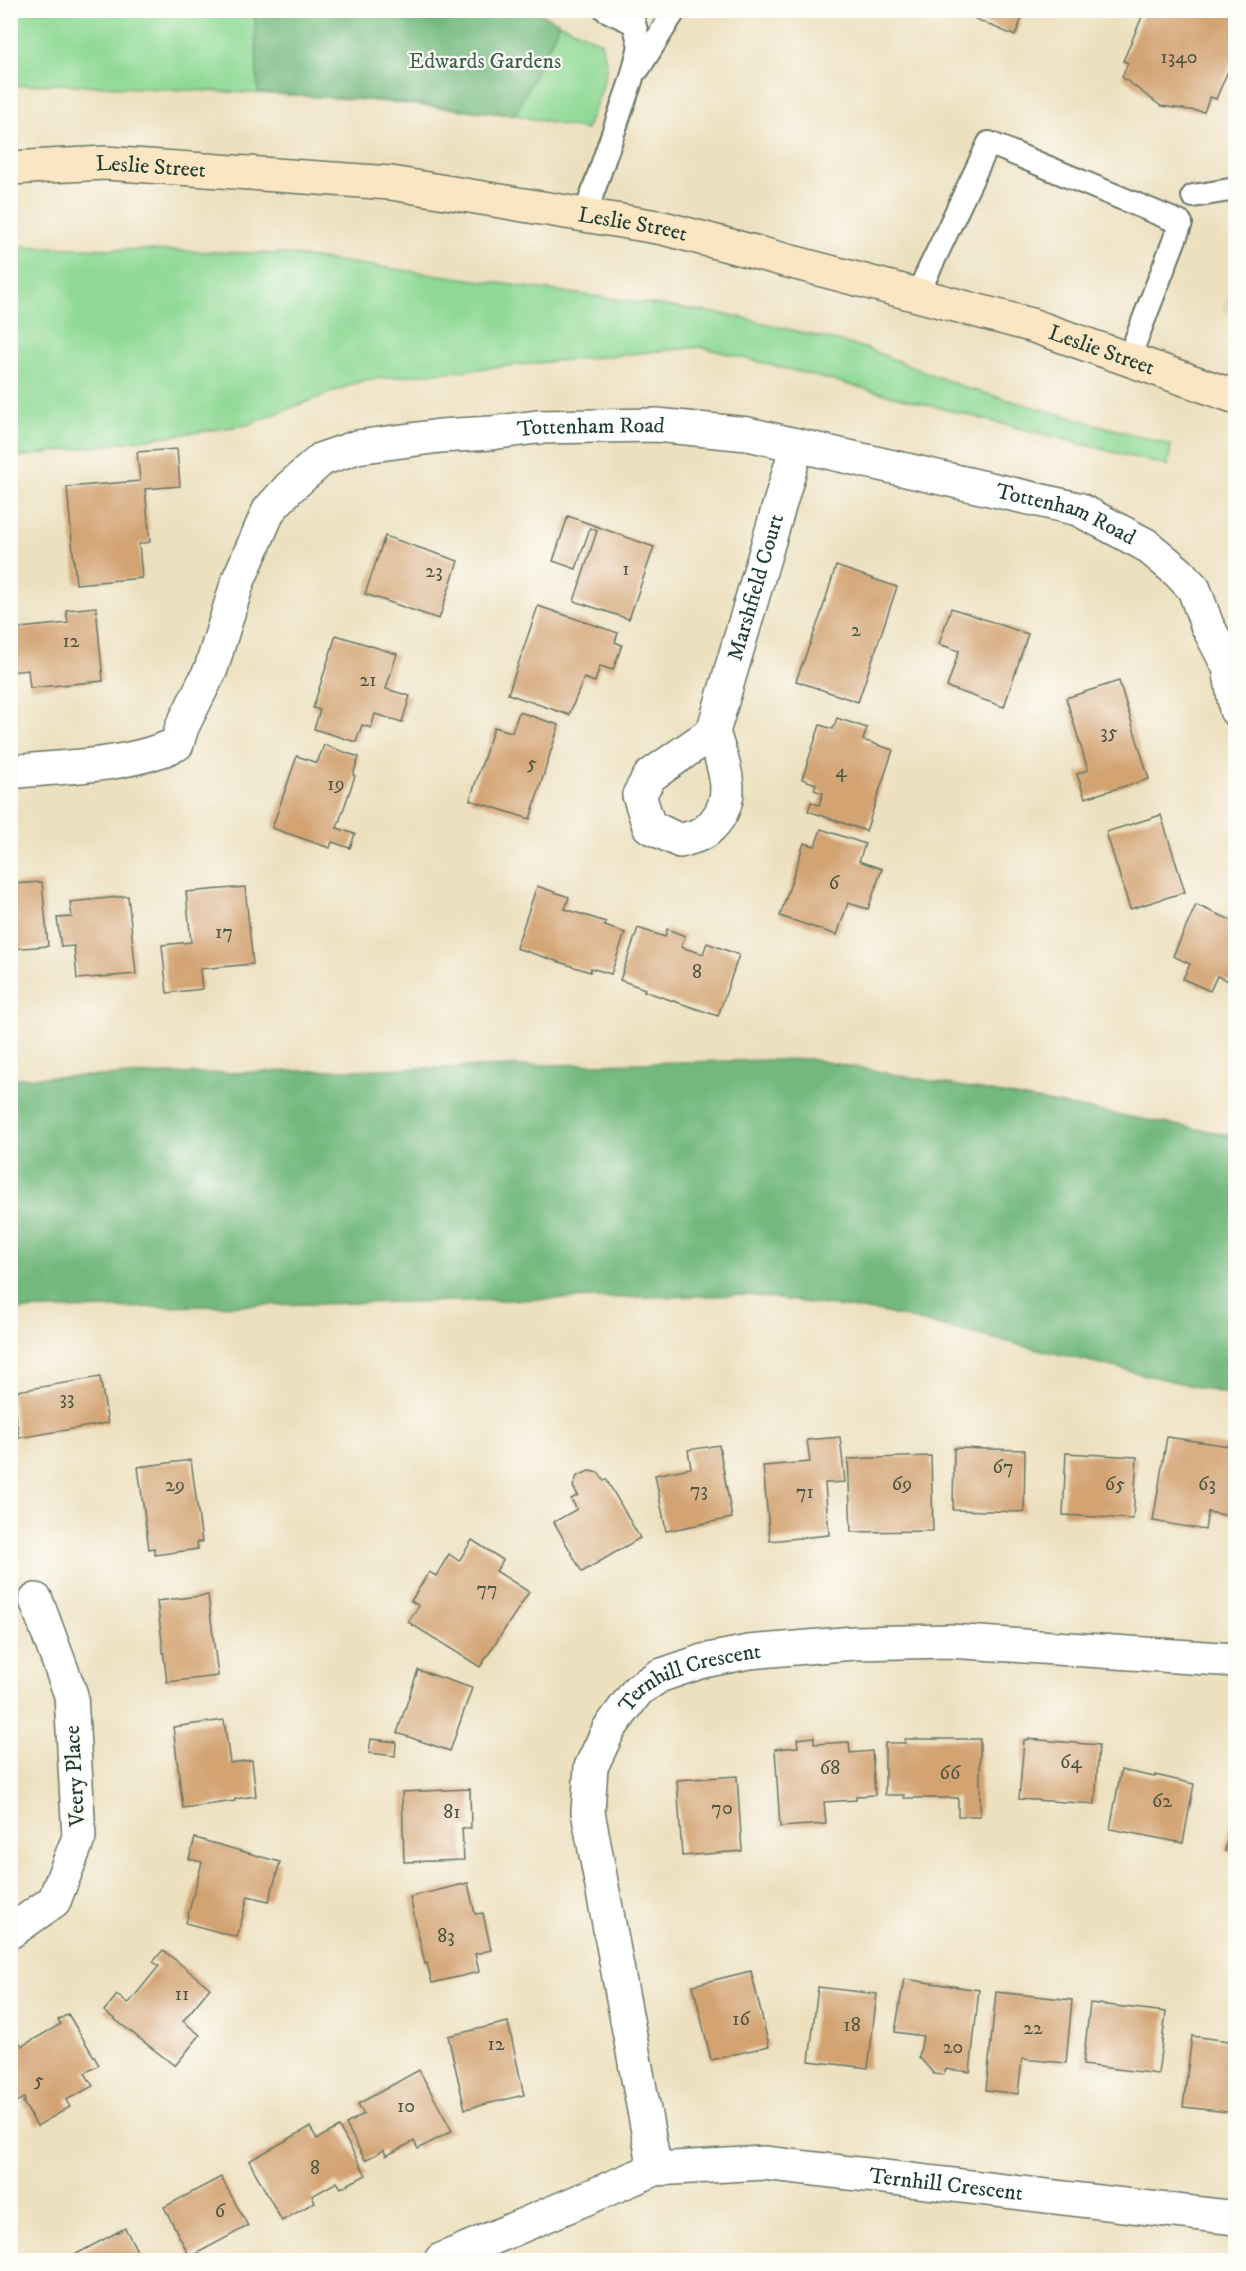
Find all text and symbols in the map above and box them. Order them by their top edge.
house number: 1340 [1160,45,1198,70]
park label: Edwards Gardens [409,48,561,75]
street label: Leslie Street [95,149,207,184]
street label: Leslie Street [576,201,690,247]
street label: Leslie Street [1045,319,1158,381]
street label: Tottenham Road [516,411,666,443]
street label: Tottenham Road [993,477,1141,551]
street label: Marshfield Court [721,511,790,664]
house number: 1 [622,557,630,582]
house number: 23 [425,559,443,584]
house number: 2 [851,618,861,643]
house number: 12 [62,629,80,654]
house number: 21 [359,668,377,693]
house number: 35 [1100,720,1118,745]
house number: 5 [527,751,537,776]
house number: 4 [835,759,847,784]
house number: 19 [327,772,345,797]
house number: 6 [829,871,840,896]
house number: 17 [215,920,233,945]
house number: 8 [692,960,702,985]
house number: 33 [60,1386,74,1411]
house number: 67 [993,1455,1013,1480]
house number: 69 [892,1472,912,1497]
house number: 65 [1105,1472,1125,1497]
house number: 63 [1198,1472,1216,1497]
house number: 29 [165,1473,185,1498]
house number: 73 [690,1478,708,1503]
house number: 71 [796,1480,814,1505]
house number: 77 [476,1577,498,1602]
street label: Ternhill Crescent [613,1638,762,1718]
street label: Veery Place [59,1725,91,1828]
house number: 64 [1060,1750,1082,1775]
house number: 68 [820,1756,840,1781]
house number: 66 [940,1761,961,1786]
house number: 62 [1152,1789,1172,1814]
house number: 70 [711,1796,733,1821]
house number: 81 [443,1800,461,1825]
house number: 83 [437,1924,455,1949]
house number: 11 [175,1982,189,2007]
house number: 16 [732,2007,750,2032]
house number: 18 [843,2013,861,2038]
house number: 22 [1023,2016,1043,2041]
house number: 12 [487,2032,505,2057]
house number: 20 [943,2035,963,2060]
house number: 5 [34,2068,44,2093]
house number: 10 [397,2094,415,2119]
house number: 8 [310,2156,320,2181]
street label: Ternhill Crescent [868,2162,1024,2207]
house number: 6 [215,2199,226,2224]

